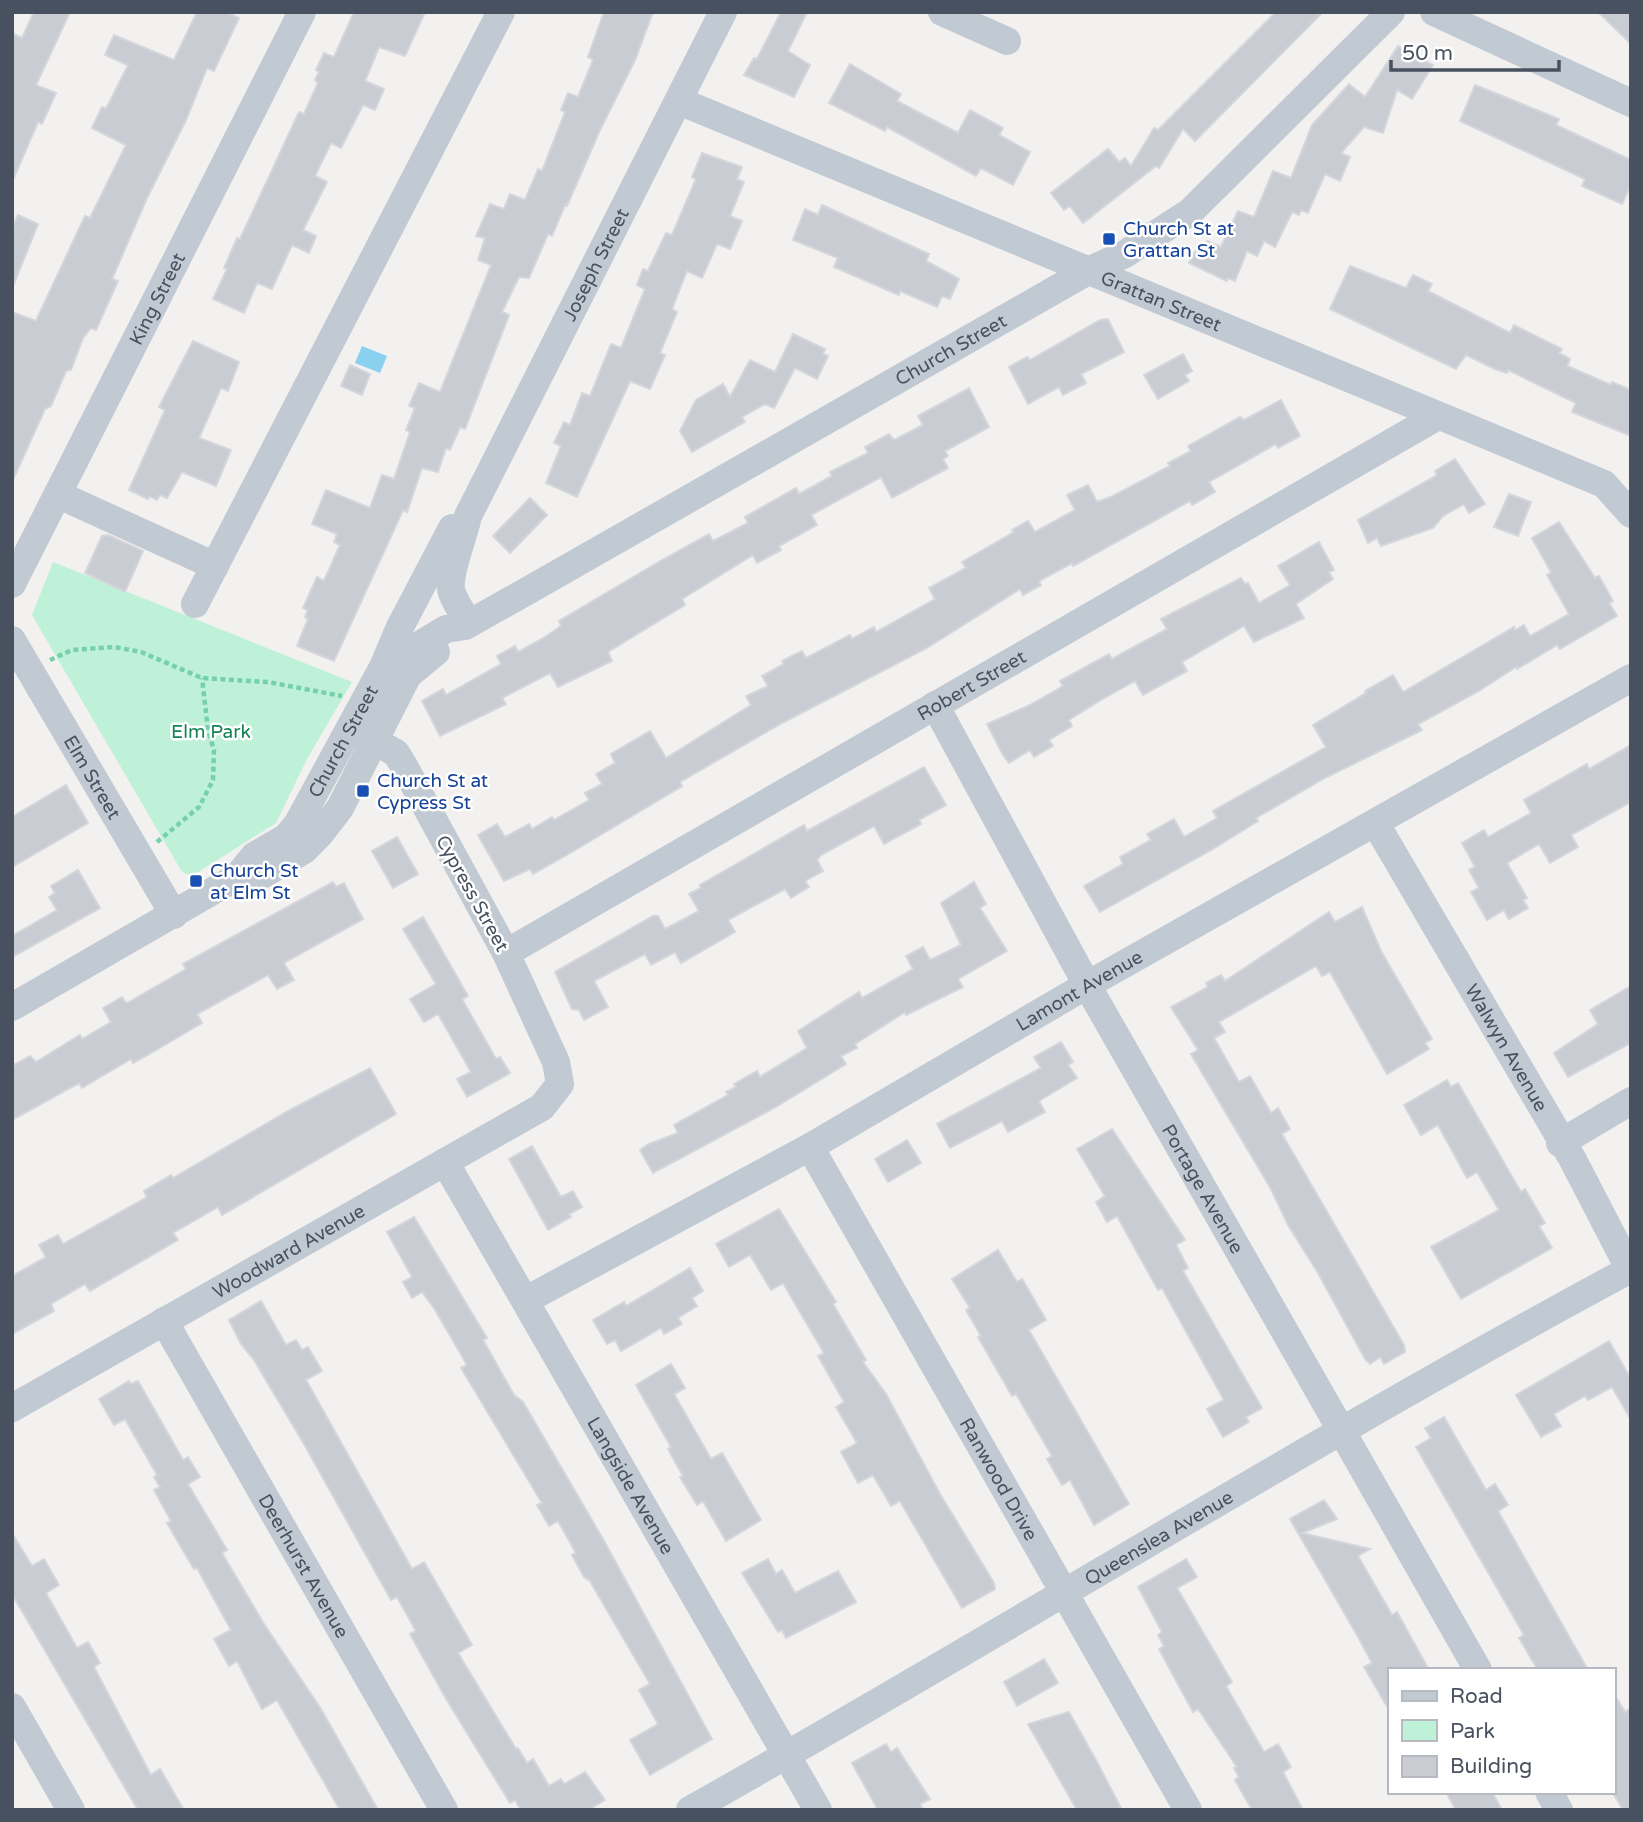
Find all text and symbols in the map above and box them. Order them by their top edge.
scale bar [1391,28,1559,72]
text: 50 m [1402,41,1453,66]
street label: Joseph Street [559,205,634,325]
place label: Church St at Grattan St [1123,218,1234,262]
marker: Church St at Grattan St [1101,231,1117,247]
street label: King Street [125,249,190,349]
street label: Grattan Street [1097,267,1224,336]
street label: Church Street [892,310,1010,391]
street label: Robert Street [914,646,1030,726]
street label: Church Street [304,682,383,801]
park label: Elm Park [171,721,251,743]
street label: Elm Street [59,732,125,823]
place label: Church St at Cypress St [377,770,488,814]
marker: Church St at Cypress St [355,783,371,799]
street label: Cypress Street [431,831,513,956]
place label: Church St at Elm St [210,860,298,904]
marker: Church St at Elm St [188,873,204,889]
street label: Lamont Avenue [1012,946,1147,1036]
street label: Walwyn Avenue [1460,980,1552,1115]
street label: Portage Avenue [1157,1121,1248,1258]
street label: Woodward Avenue [209,1200,369,1304]
street label: Langside Avenue [582,1413,678,1558]
street label: Ranwood Drive [955,1414,1042,1545]
street label: Queenslea Avenue [1081,1486,1237,1590]
street label: Deerhurst Avenue [253,1490,353,1642]
legend [1388,1668,1615,1794]
text: Road [1450,1684,1503,1709]
text: Park [1450,1719,1495,1744]
text: Building [1450,1754,1532,1779]

